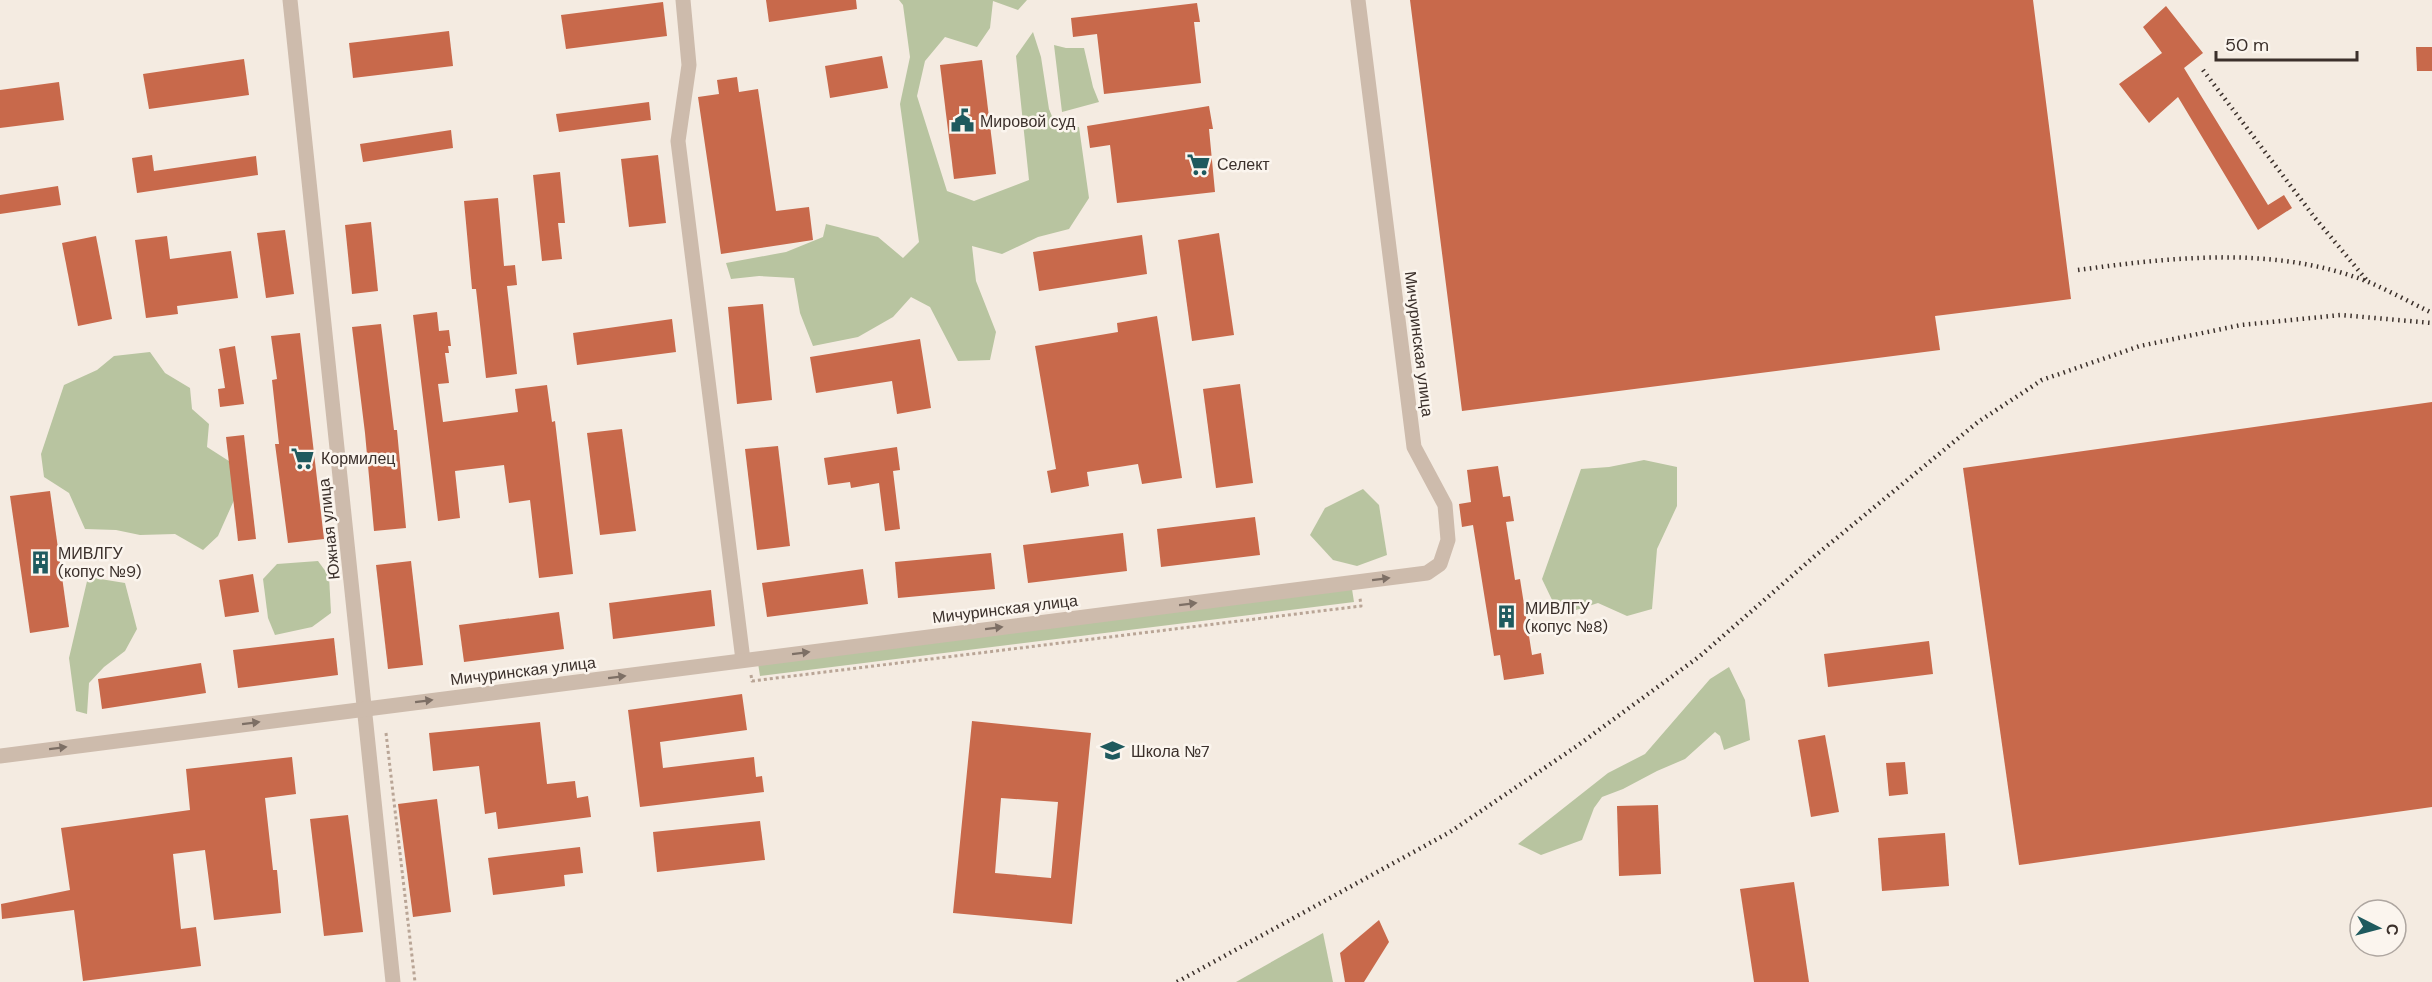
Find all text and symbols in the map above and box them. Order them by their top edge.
scale bar [2216,24,2357,62]
text: 50 m [2225,33,2269,57]
public building icon: Мировой суд [949,108,975,134]
place label: Мировой суд [980,111,1076,132]
supermarket icon: Селект [1186,151,1212,177]
place label: Селект [1217,154,1270,175]
street label: Мичуринская улица [1400,270,1438,418]
supermarket icon: Кормилец [290,445,316,471]
place label: Кормилец [321,448,395,469]
street label: Южная улица [313,477,345,581]
place label: МИВЛГУ (копус №9) [58,543,141,582]
building icon: МИВЛГУ (копус №9) [27,549,53,575]
one-way arrow [1372,574,1391,583]
street label: Мичуринская улица [931,590,1079,628]
place label: МИВЛГУ (копус №8) [1525,598,1608,637]
one-way arrow [1179,599,1198,608]
building icon: МИВЛГУ (копус №8) [1494,604,1520,630]
one-way arrow [985,624,1004,633]
one-way arrow [792,648,811,658]
street label: Мичуринская улица [449,652,597,690]
one-way arrow [608,672,627,681]
one-way arrow [414,697,433,706]
one-way arrow [242,719,261,728]
school or university icon: Школа №7 [1100,738,1126,764]
place label: Школа №7 [1131,741,1210,762]
one-way arrow [49,743,68,753]
north arrow [2348,898,2408,958]
text: С [2381,923,2403,937]

